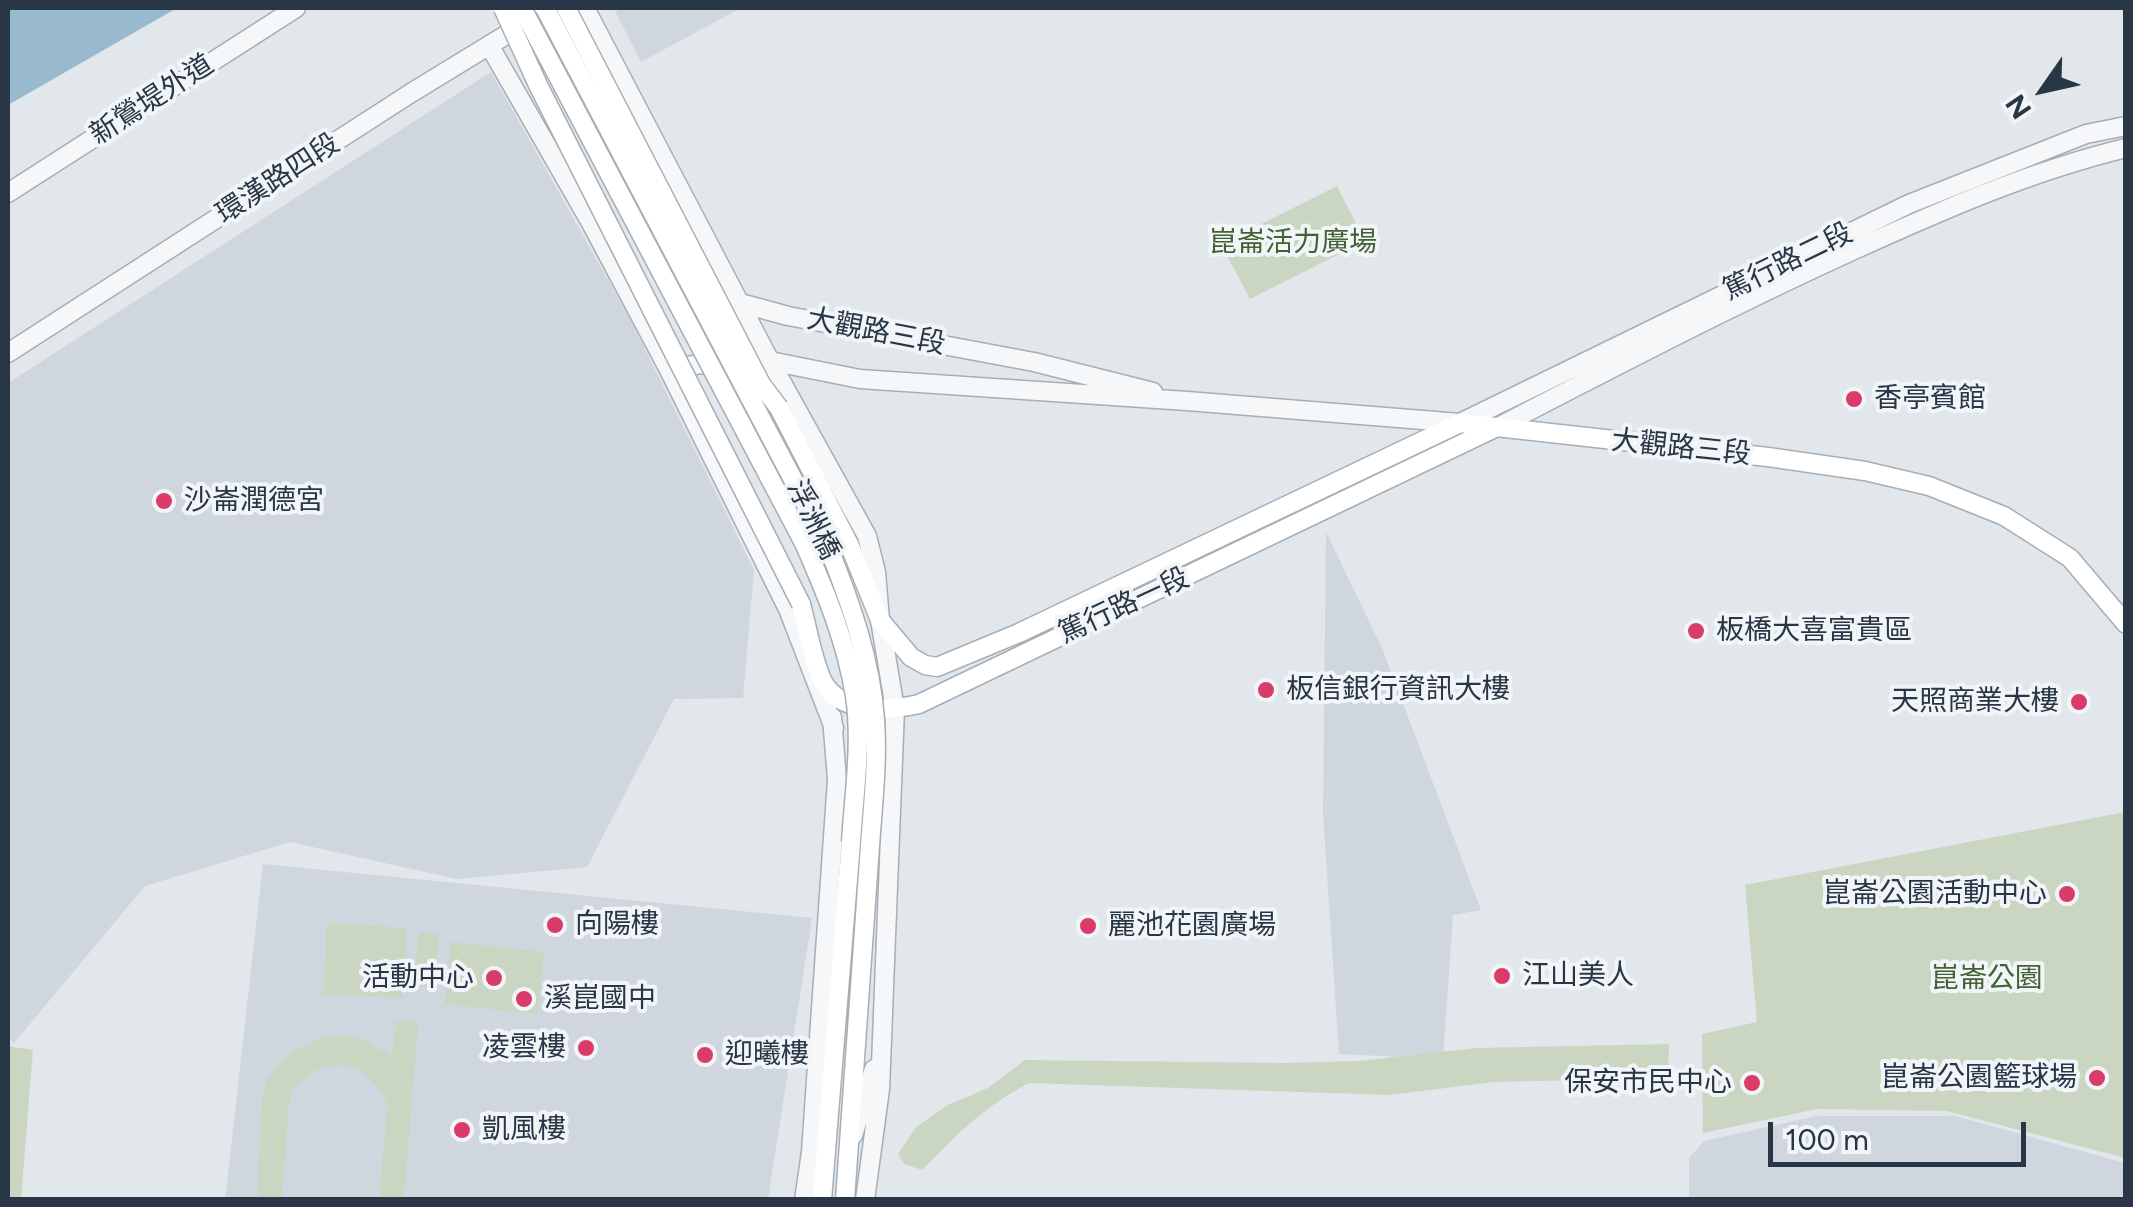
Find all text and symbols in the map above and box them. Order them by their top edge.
north arrow [1993,40,2093,140]
street label: 新鶯堤外道 [84,48,220,152]
text: N [1998,88,2038,125]
street label: 環漢路四段 [210,127,346,231]
street label: 篤行路二段 [1718,216,1858,308]
park label: 崑崙活力廣場 [1209,226,1377,260]
street label: 大觀路三段 [804,302,948,362]
place label: 香亭賓館 [1874,382,1986,416]
marker: 香亭賓館 [1843,388,1865,410]
street label: 大觀路三段 [1610,424,1752,472]
street label: 浮洲橋 [779,475,847,565]
place label: 沙崙潤德宮 [184,484,324,518]
marker: 沙崙潤德宮 [153,490,175,512]
street label: 篤行路一段 [1053,561,1195,651]
place label: 板橋大喜富貴區 [1716,614,1912,648]
marker: 板橋大喜富貴區 [1685,620,1707,642]
place label: 板信銀行資訊大樓 [1286,673,1510,707]
marker: 板信銀行資訊大樓 [1255,679,1277,701]
place label: 天照商業大樓 [1891,685,2059,719]
marker: 天照商業大樓 [2068,691,2090,713]
place label: 崑崙公園活動中心 [1823,877,2047,911]
marker: 崑崙公園活動中心 [2056,883,2078,905]
place label: 向陽樓 [575,908,659,942]
place label: 麗池花園廣場 [1108,909,1276,943]
marker: 向陽樓 [544,914,566,936]
marker: 麗池花園廣場 [1077,915,1099,937]
place label: 江山美人 [1522,959,1634,993]
place label: 活動中心 [362,961,474,995]
park label: 崑崙公園 [1931,962,2043,996]
marker: 江山美人 [1491,965,1513,987]
marker: 活動中心 [483,967,505,989]
place label: 溪崑國中 [544,982,656,1016]
marker: 溪崑國中 [513,988,535,1010]
place label: 凌雲樓 [482,1031,566,1065]
marker: 凌雲樓 [575,1037,597,1059]
place label: 迎曦樓 [725,1038,809,1072]
marker: 迎曦樓 [694,1044,716,1066]
place label: 崑崙公園籃球場 [1881,1061,2077,1095]
place label: 保安市民中心 [1564,1066,1732,1100]
marker: 崑崙公園籃球場 [2086,1067,2108,1089]
marker: 保安市民中心 [1741,1072,1763,1094]
scale bar [1773,1102,2030,1164]
place label: 凱風樓 [482,1113,566,1147]
marker: 凱風樓 [451,1119,473,1141]
text: 100 m [1785,1121,1869,1158]

